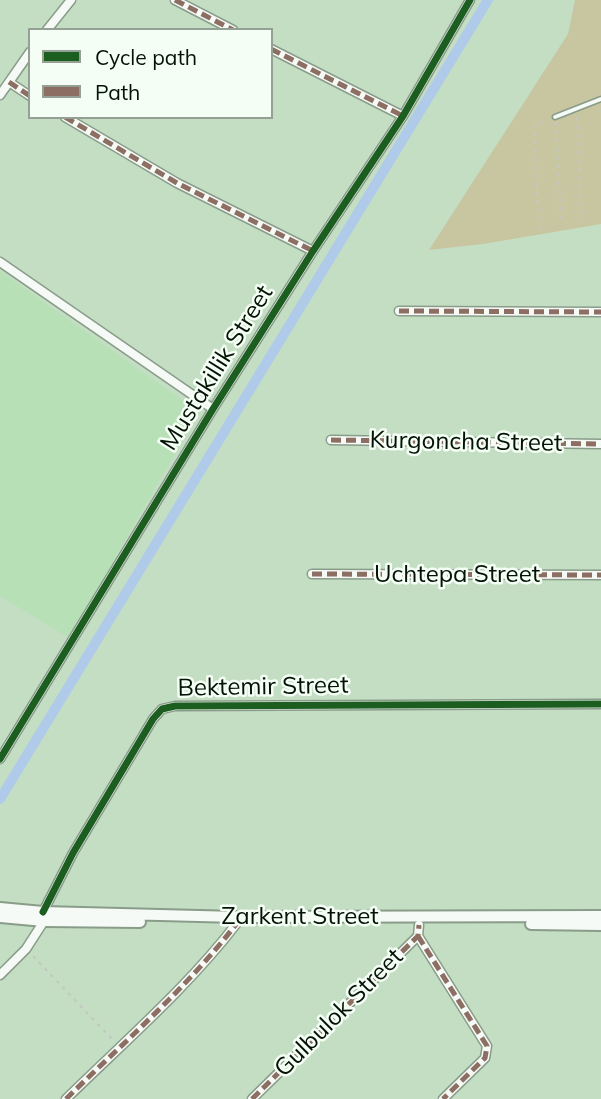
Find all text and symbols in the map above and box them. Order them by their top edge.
legend [28,28,273,119]
text: Cycle path [95,44,197,70]
text: Path [95,79,140,105]
street label: Mustakillik Street [155,280,279,456]
street label: Kurgoncha Street [369,426,563,458]
street label: Uchtepa Street [374,561,540,589]
street label: Bektemir Street [177,671,349,703]
street label: Zarkent Street [221,903,379,931]
street label: Gulbulok Street [269,943,409,1083]

